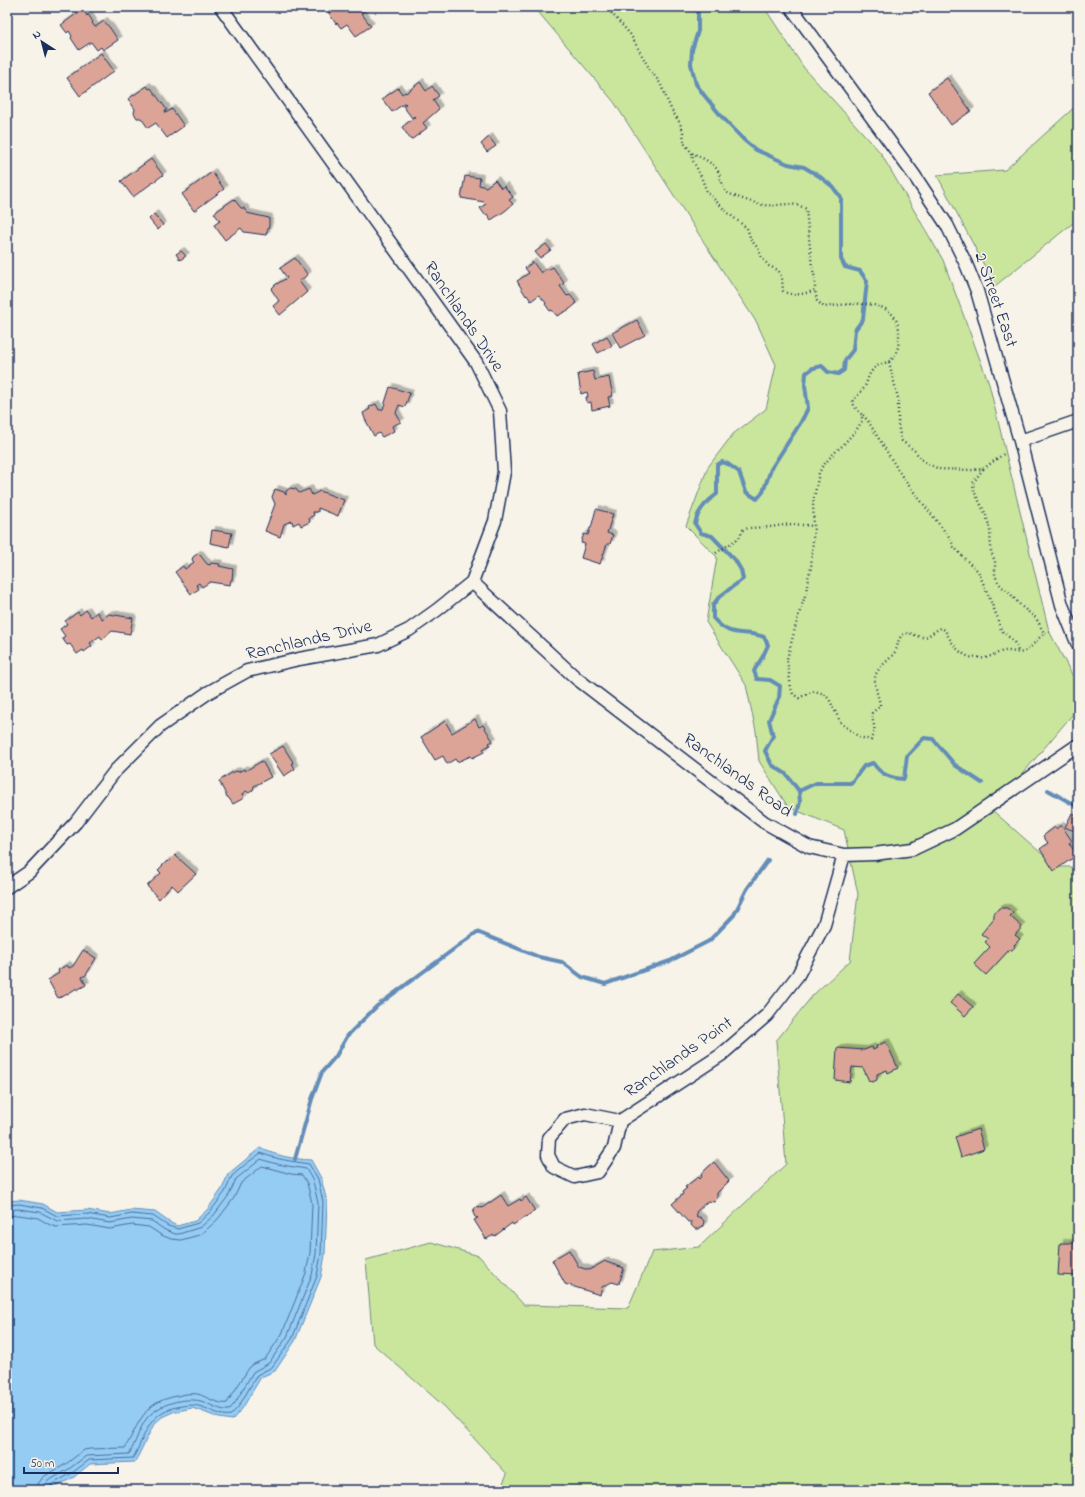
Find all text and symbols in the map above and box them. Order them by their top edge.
north arrow [22,22,62,62]
text: N [29,26,44,43]
street label: 2 Street East [967,249,1023,351]
street label: Ranchlands Drive [416,257,510,378]
street label: Ranchlands Drive [244,614,375,668]
street label: Ranchlands Road [677,727,797,825]
street label: Ranchlands Point [619,1011,739,1105]
scale bar [24,1449,118,1475]
text: 50 m [30,1455,54,1473]

